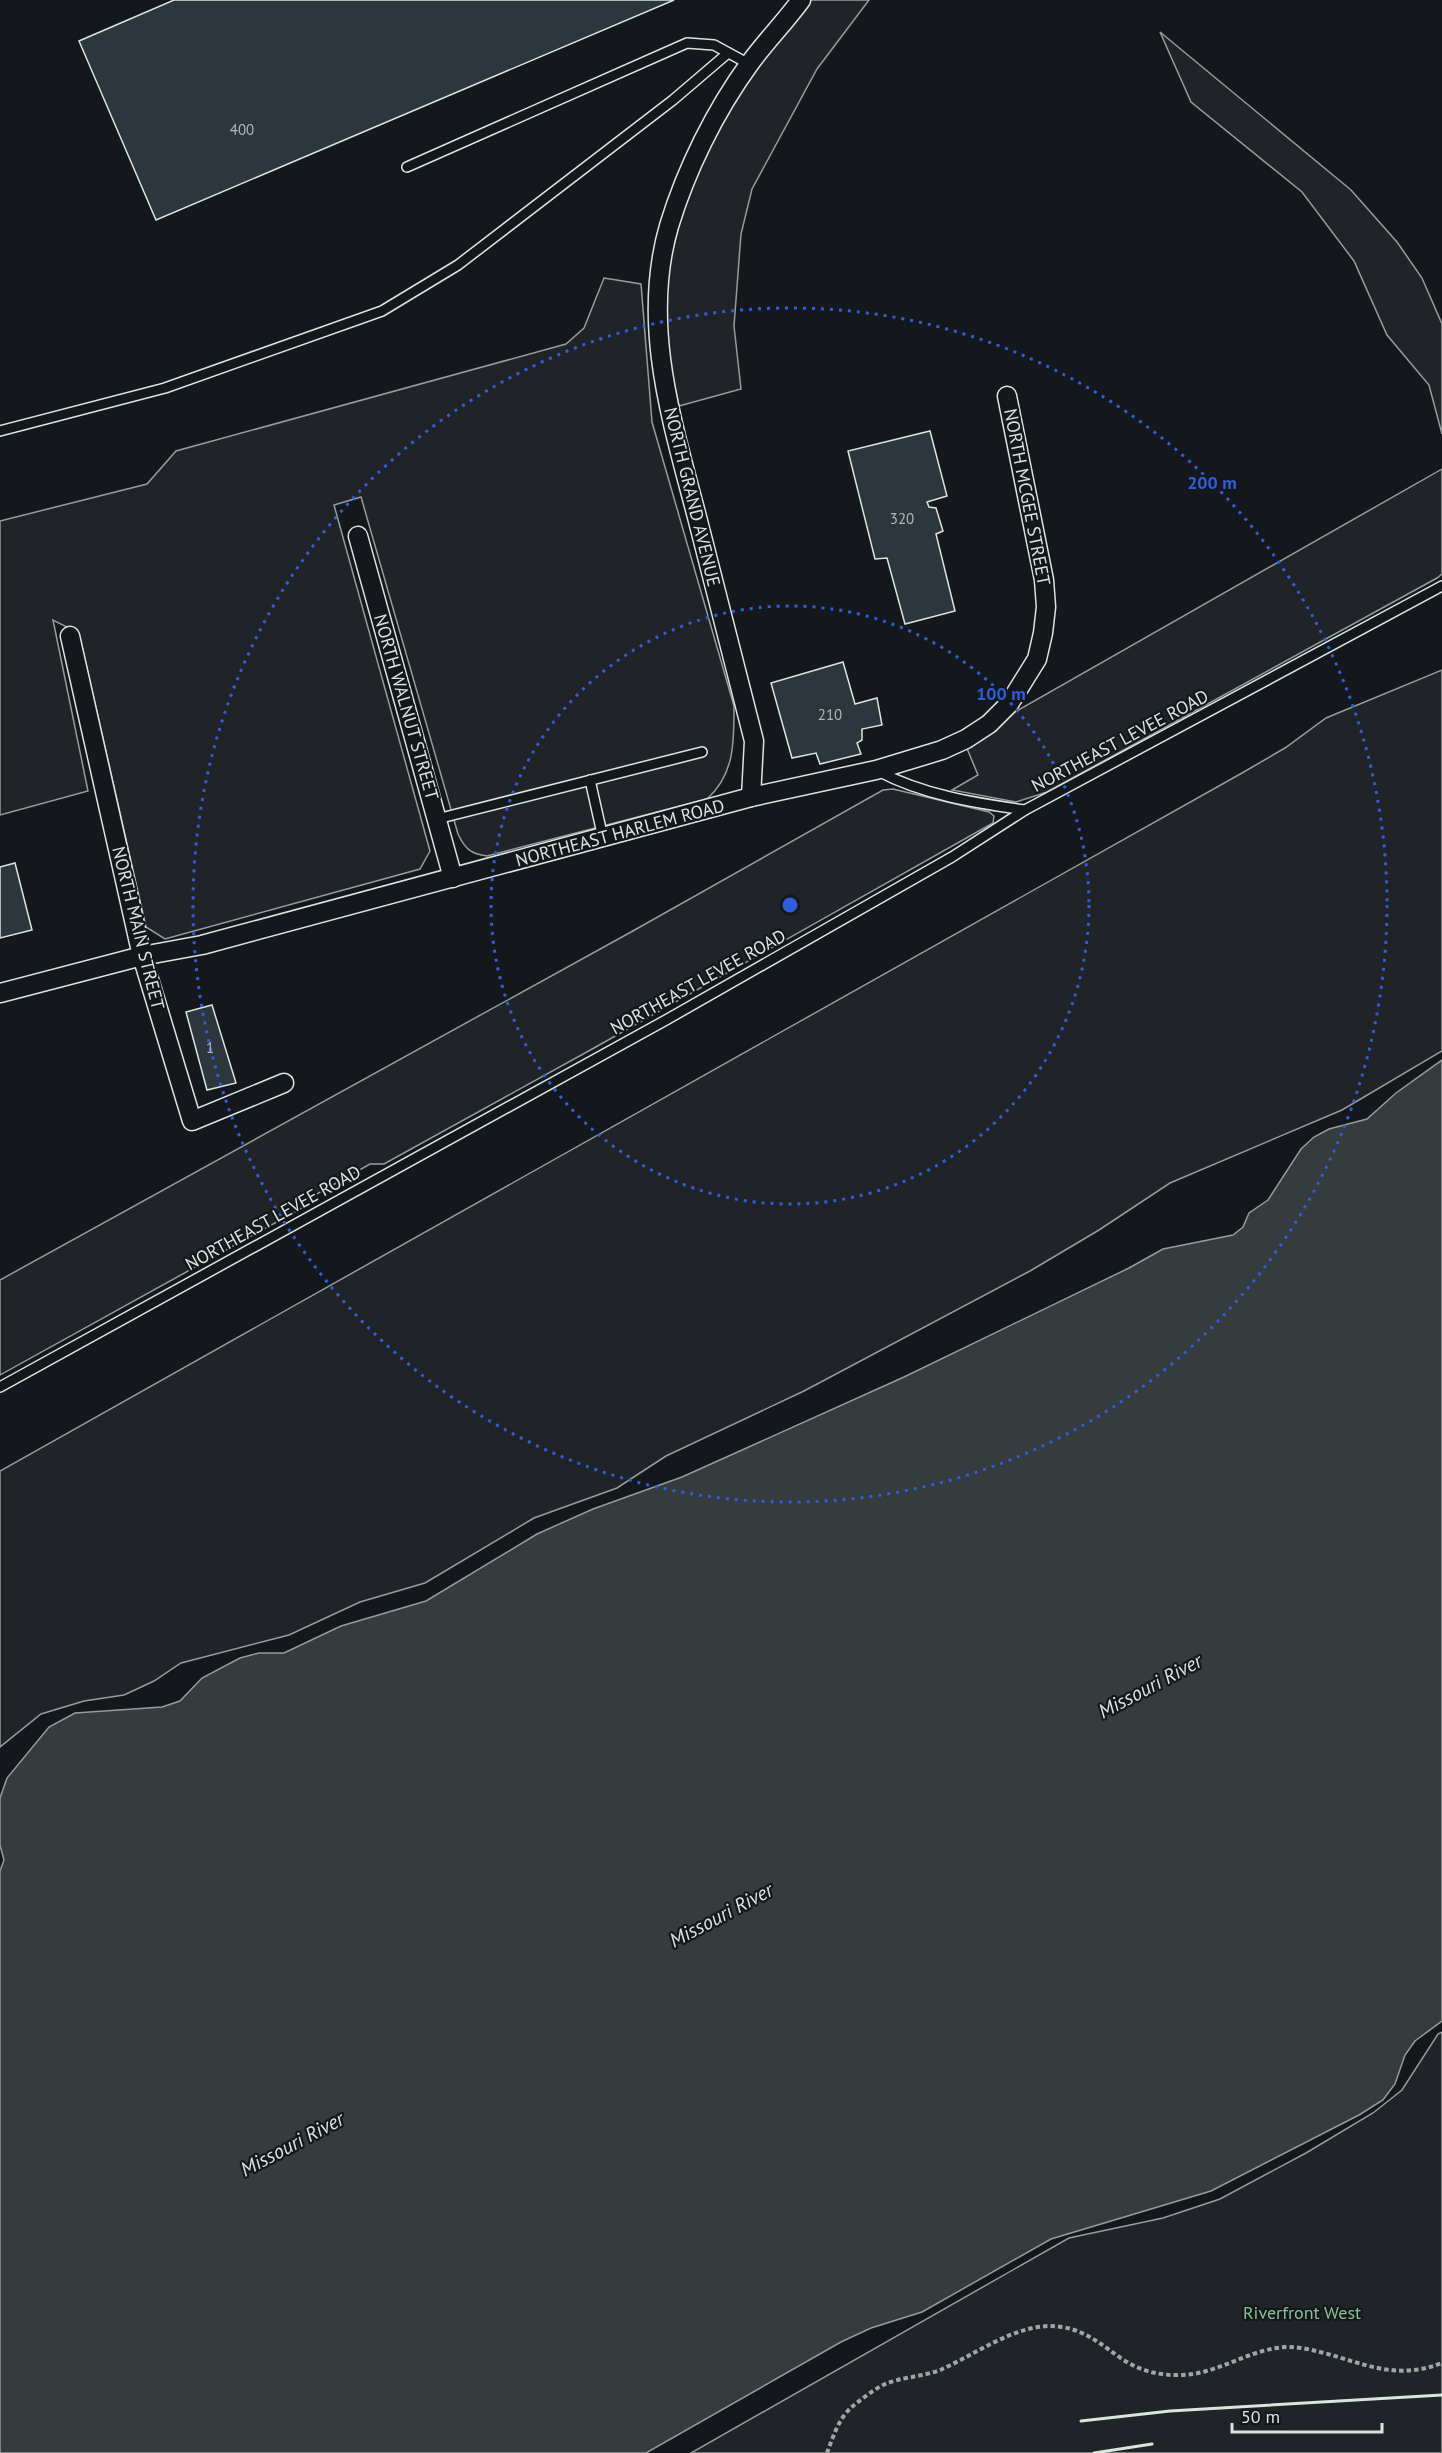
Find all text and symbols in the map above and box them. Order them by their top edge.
house number: 400 [230,120,254,139]
street label: NORTH GRAND AVENUE [659,405,726,589]
street label: NORTH MCGEE STREET [999,407,1056,587]
text: 200 m [1187,471,1237,494]
house number: 320 [890,509,914,528]
street label: NORTH WALNUT STREET [369,611,444,802]
text: 100 m [976,682,1026,705]
street label: NORTHEAST LEVEE ROAD [1027,684,1212,797]
house number: 210 [818,705,842,724]
street label: NORTHEAST HARLEM ROAD [513,794,727,871]
street label: NORTH MAIN STREET [107,844,170,1012]
centre of rings [780,895,800,915]
street label: NORTHEAST LEVEE ROAD [606,924,790,1039]
house number: 1 [206,1038,214,1057]
street label: NORTHEAST LEVEE ROAD [181,1160,365,1275]
water label: Missouri River [1094,1647,1208,1724]
water label: Missouri River [665,1876,779,1953]
water label: Missouri River [236,2105,350,2182]
park label: Riverfront West [1243,2301,1361,2324]
scale bar [1232,2396,1382,2434]
text: 50 m [1241,2405,1280,2428]

